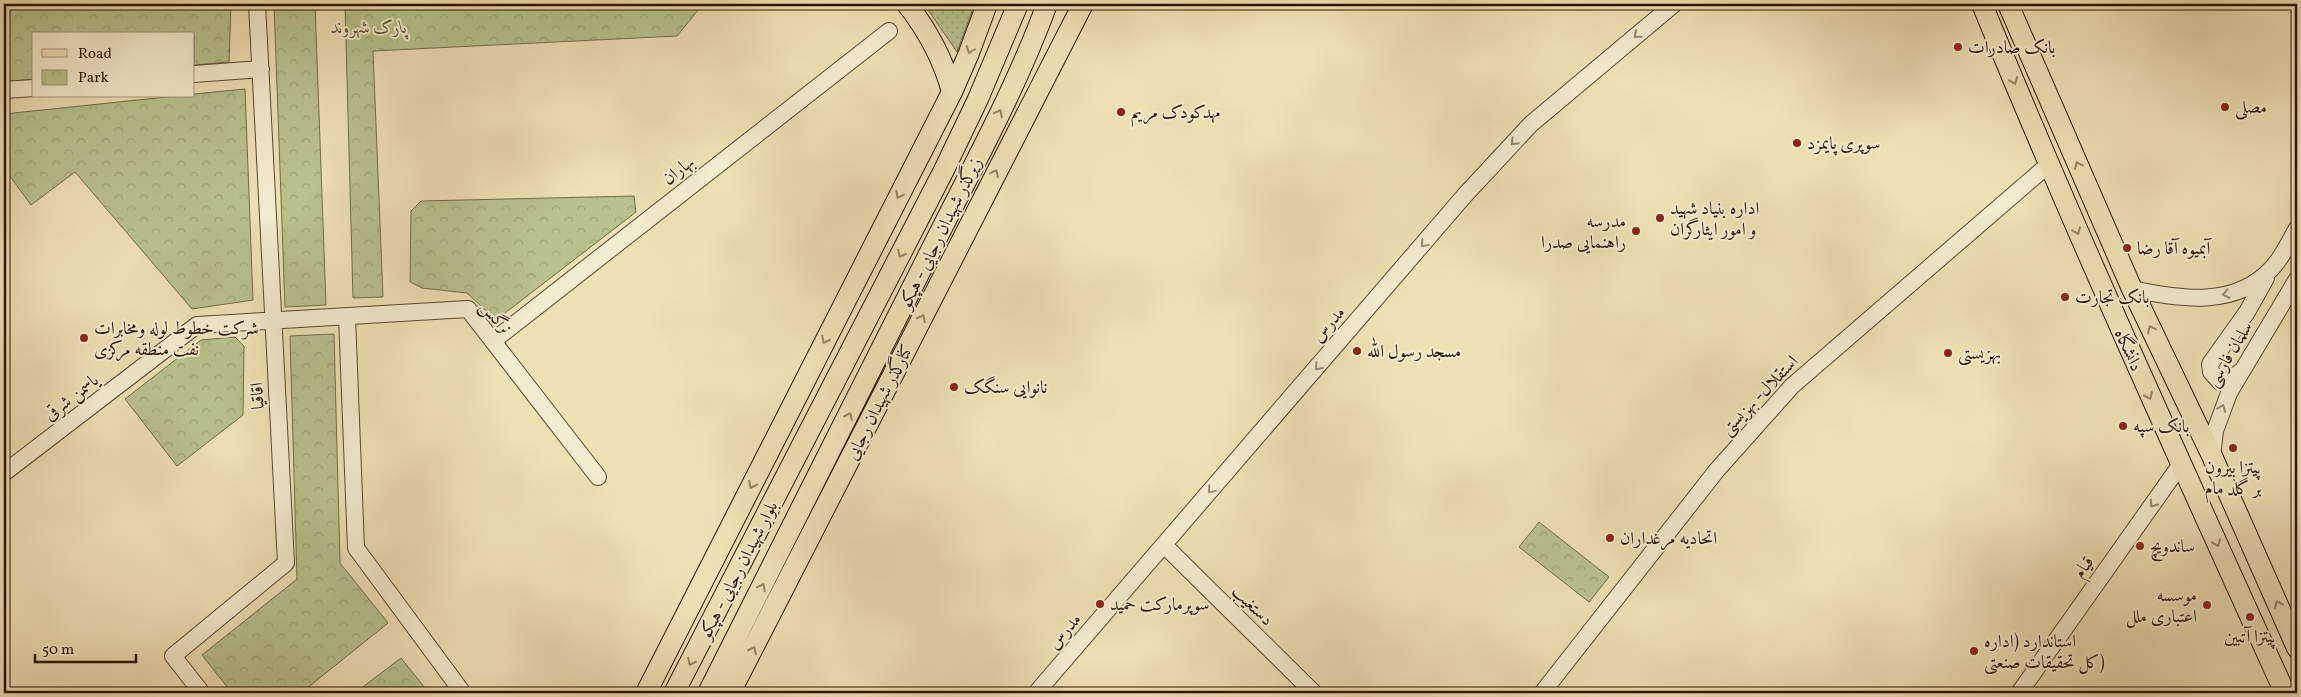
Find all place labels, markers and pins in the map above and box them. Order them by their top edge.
place label: بانک صادرات [1968,36,2055,61]
marker: بانک صادرات [1952,41,1964,53]
place label: مصلی [2235,96,2267,121]
place label: مهدکودک مریم [1131,101,1221,128]
marker: مصلی [2219,101,2231,113]
marker: مهدکودک مریم [1115,106,1127,118]
place label: سوپری پایمزد [1807,132,1881,157]
marker: سوپری پایمزد [1791,137,1803,149]
place label: اداره بنیاد شهید و امور ایثارگران [1670,197,1760,243]
place label: مدرسه راهنمایی صدرا [1541,210,1626,256]
marker: اداره بنیاد شهید و امور ایثارگران [1654,212,1666,224]
marker: مدرسه راهنمایی صدرا [1630,225,1642,237]
place label: آبمیوه آقا رضا [2137,237,2213,262]
marker: آبمیوه آقا رضا [2121,242,2133,254]
place label: بانک تجارت [2075,286,2149,311]
marker: بانک تجارت [2059,291,2071,303]
place label: شرکت خطوط لوله ومخابرات نفت منطقه مرکزی [94,317,259,363]
marker: شرکت خطوط لوله ومخابرات نفت منطقه مرکزی [78,332,90,344]
place label: مسجد رسول الله [1367,337,1461,365]
place label: بهزیستی [1958,342,2001,367]
marker: مسجد رسول الله [1351,345,1363,357]
marker: بهزیستی [1942,347,1954,359]
place label: نانوایی سنگک [964,375,1047,401]
marker: نانوایی سنگک [948,381,960,393]
place label: بانک سپه [2133,415,2189,440]
marker: بانک سپه [2117,420,2129,432]
marker: پیتزا بیرون بر گلد مام [2227,442,2239,454]
place label: پیتزا بیرون بر گلد مام [2204,456,2262,504]
place label: اتحادیه مرغداران [1620,527,1717,552]
marker: اتحادیه مرغداران [1604,532,1616,544]
place label: ساندویچ [2150,535,2195,562]
marker: ساندویچ [2134,540,2146,552]
place label: موسسه اعتباری ملل [2126,584,2197,630]
place label: سوپرمارکت حمید [1110,593,1210,618]
marker: سوپرمارکت حمید [1094,598,1106,610]
marker: موسسه اعتباری ملل [2201,599,2213,611]
marker: پیتزا آتبین [2244,611,2256,623]
place label: پیتزا آتبین [2224,625,2276,650]
place label: استاندارد (اداره کل تحقیقات صنعتی) [1984,630,2105,676]
marker: استاندارد (اداره کل تحقیقات صنعتی) [1968,645,1980,657]

